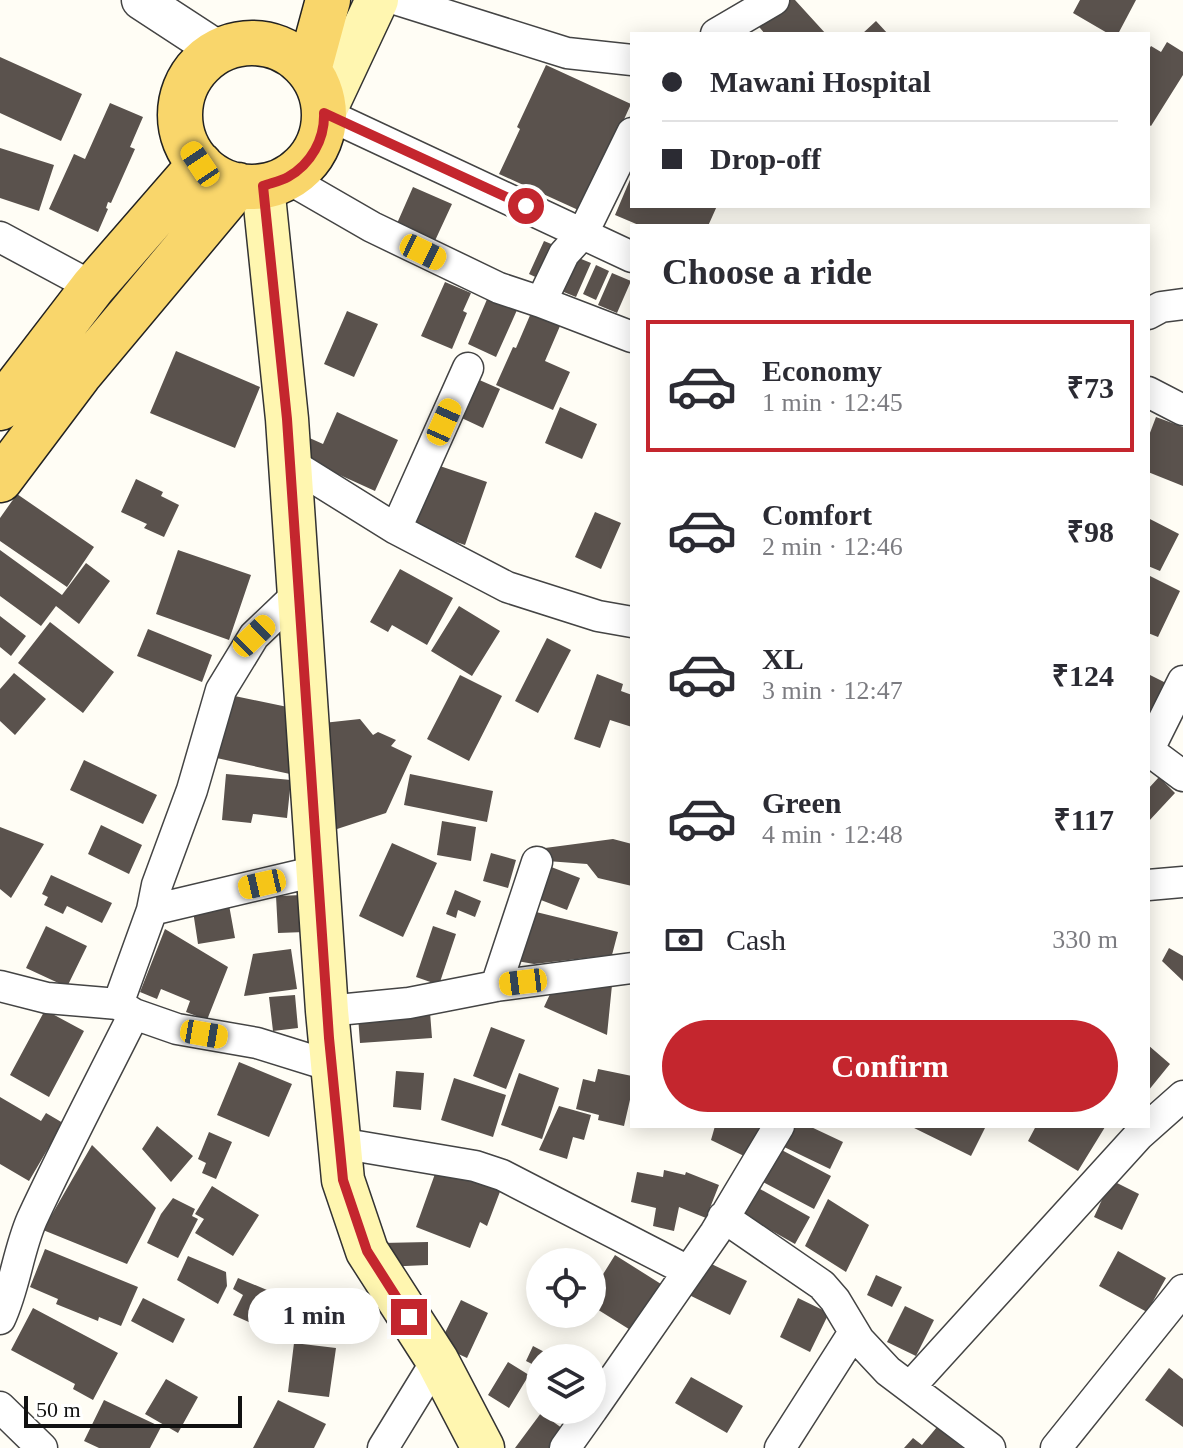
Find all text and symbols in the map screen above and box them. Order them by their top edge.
text: Mawani Hospital [710,65,931,98]
car [177,137,223,191]
text: Drop-off [710,142,821,175]
route start [508,188,544,224]
car [396,231,450,273]
text: Choose a ride [662,252,872,292]
icon: car [666,350,738,422]
text: Economy [762,354,882,387]
text: ₹73 [1067,371,1114,404]
text: 1 min · 12:45 [762,388,903,417]
car [423,395,465,449]
icon: car [666,494,738,566]
text: Comfort [762,498,872,531]
text: ₹98 [1067,515,1114,548]
text: 2 min · 12:46 [762,532,903,561]
car [228,611,280,661]
icon: car [666,638,738,710]
text: XL [762,642,804,675]
text: ₹124 [1052,659,1114,692]
text: 3 min · 12:47 [762,676,903,705]
icon: car [666,782,738,854]
text: Green [762,786,841,819]
text: ₹117 [1053,803,1114,836]
text: 4 min · 12:48 [762,820,903,849]
car [236,867,288,901]
icon: cash [662,918,706,962]
text: Cash [726,923,786,956]
text: 330 m [1052,925,1118,954]
car [498,967,548,997]
car [178,1018,230,1050]
button: Confirm [662,1020,1118,1112]
map controls [526,1248,606,1424]
button: locate [526,1248,606,1328]
callout: 1 min [249,1289,381,1345]
route end [391,1299,427,1335]
text: 1 min [283,1301,345,1330]
button: layers [526,1344,606,1424]
scale bar [24,1392,242,1428]
text: 50 m [36,1397,81,1422]

